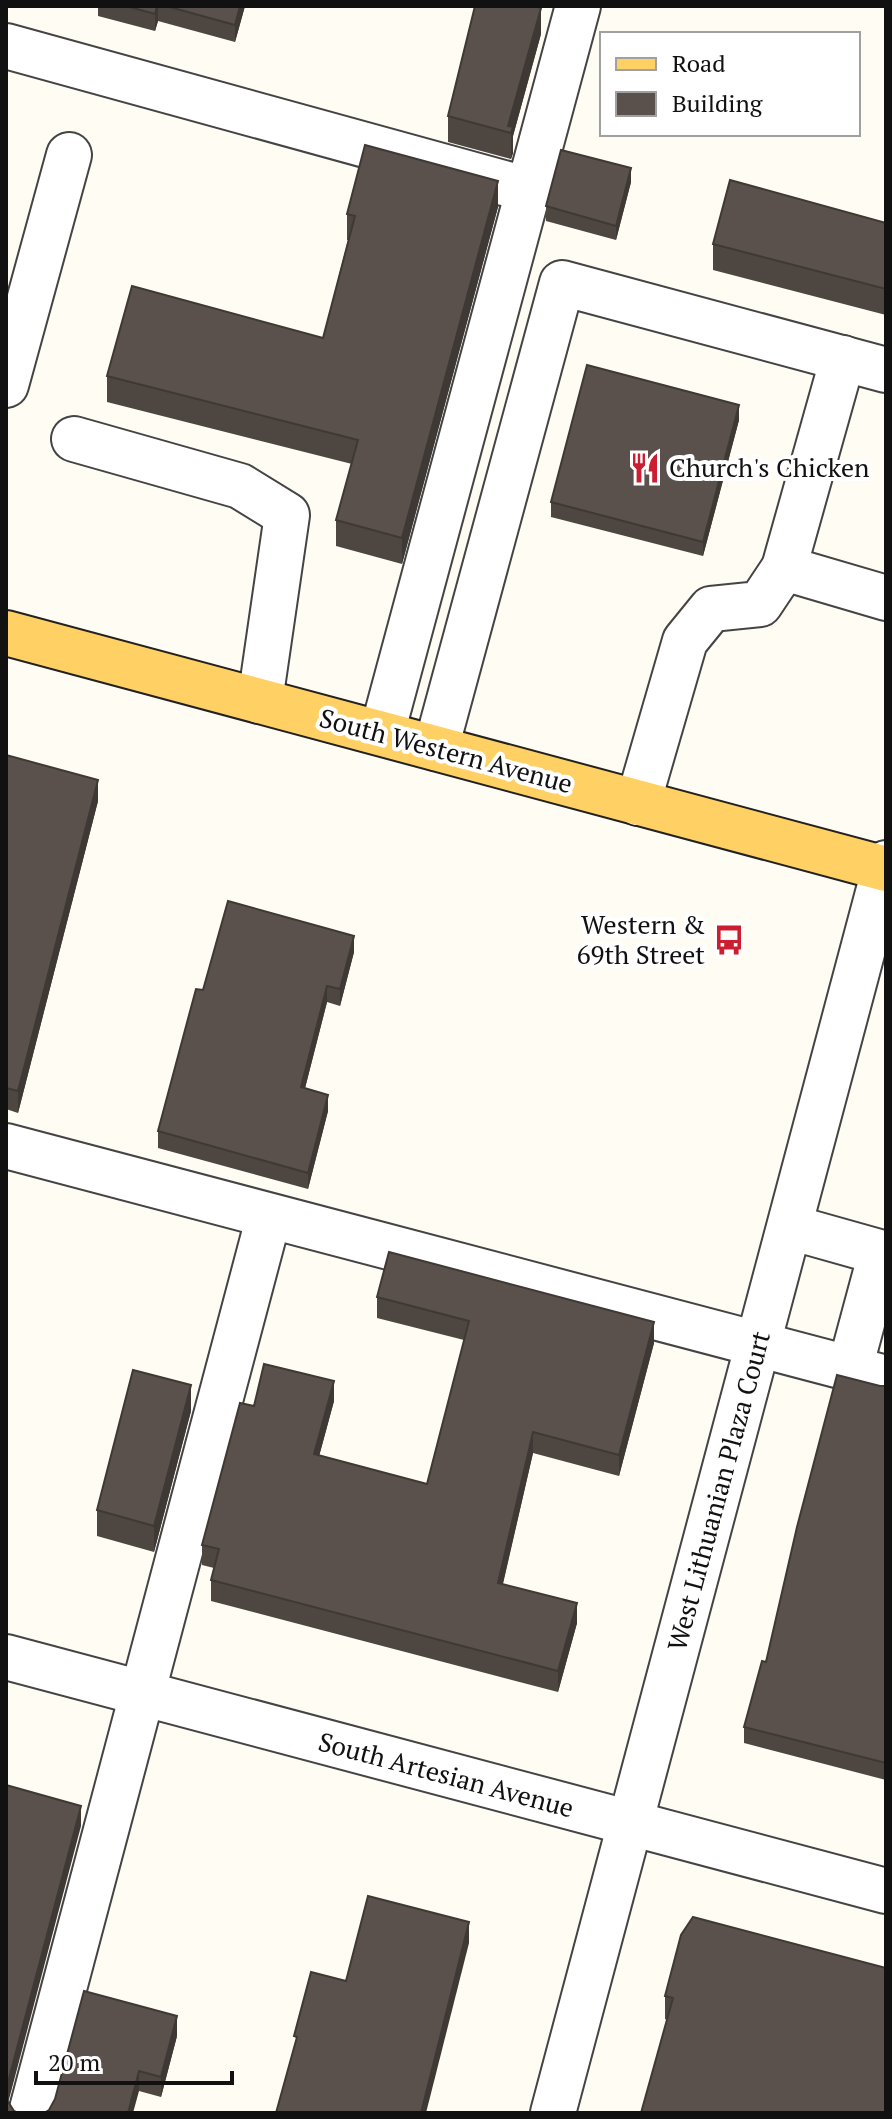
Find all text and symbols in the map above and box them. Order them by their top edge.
legend [600,32,860,136]
text: Road [672,47,726,79]
text: Building [672,87,763,119]
place label: Church's Chicken [669,450,869,484]
restaurant icon: Church's Chicken [628,451,662,485]
street label: South Western Avenue [316,700,576,800]
place label: Western & 69th Street [577,907,705,971]
bus stop icon: Western & 69th Street [712,923,746,957]
street label: West Lithuanian Plaza Court [659,1327,777,1654]
street label: South Artesian Avenue [315,1724,578,1824]
scale bar [36,2035,232,2085]
text: 20 m [48,2046,100,2078]

